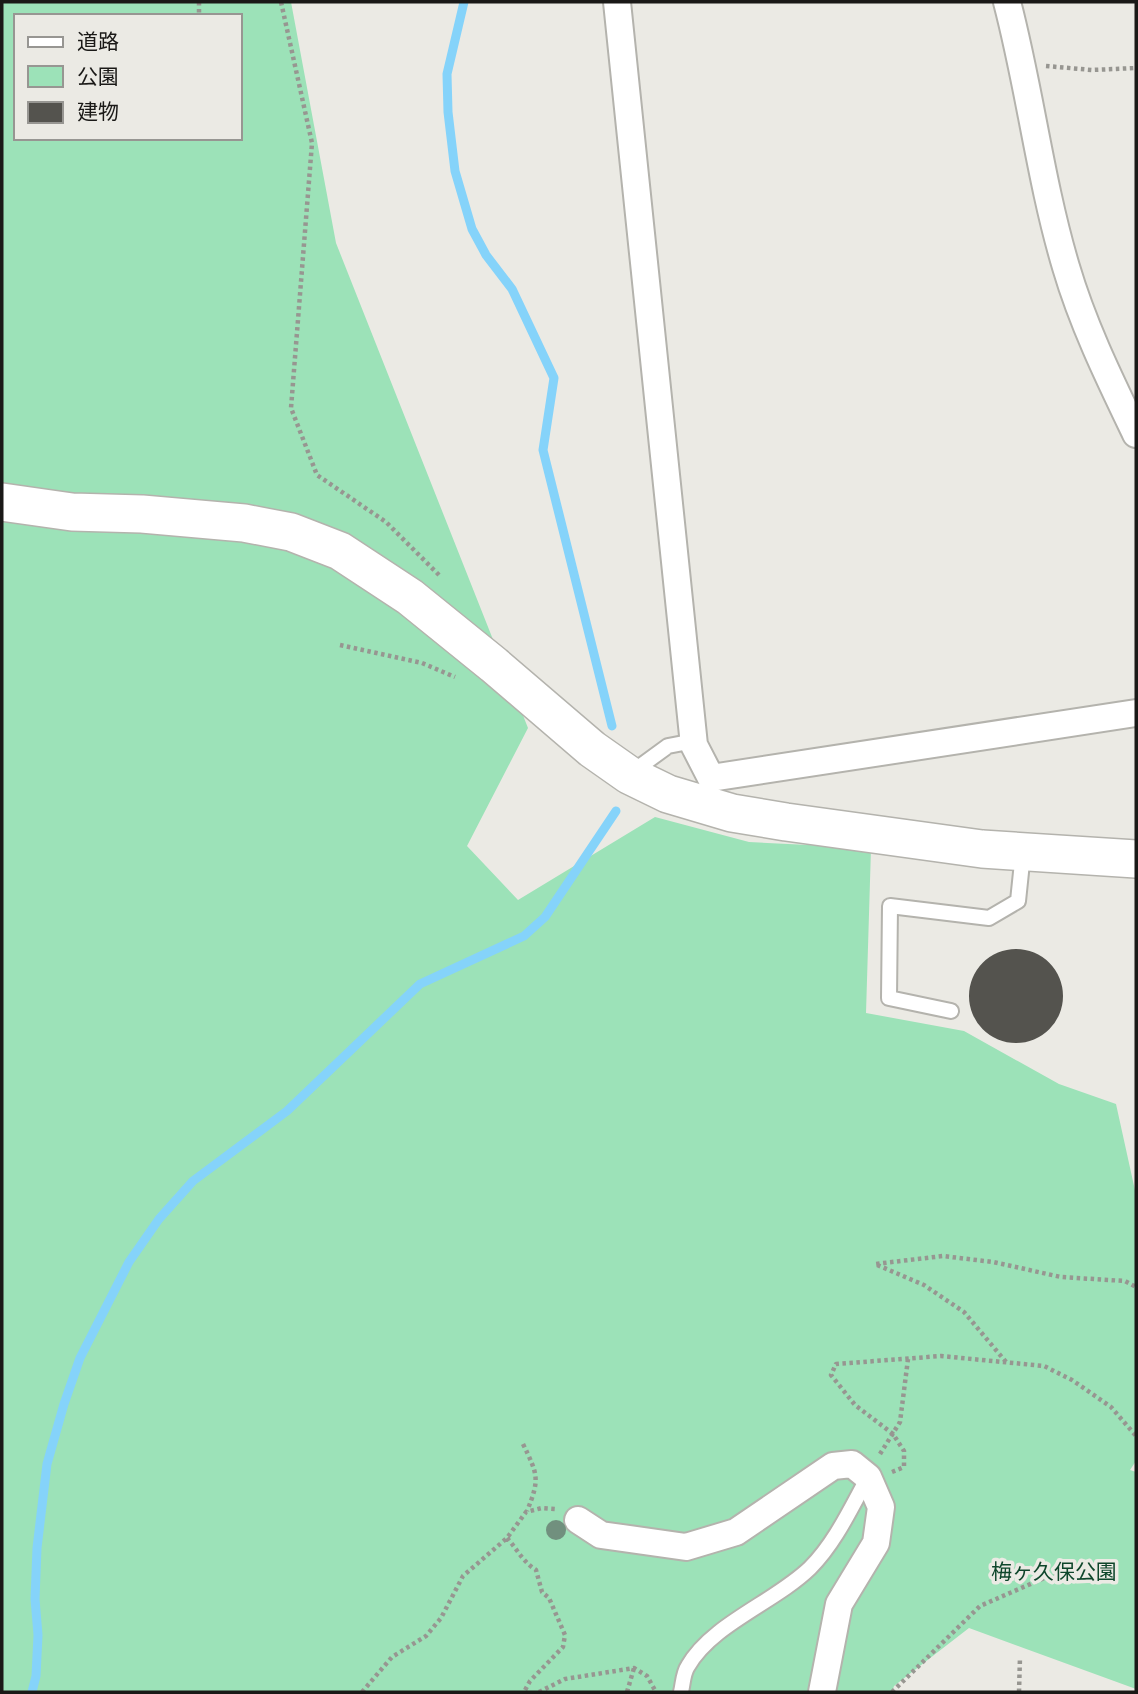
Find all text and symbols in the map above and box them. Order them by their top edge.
legend [14,14,242,140]
text: 道路 [77,30,119,55]
text: 公園 [77,65,119,90]
text: 建物 [77,100,119,125]
park label: 梅ヶ久保公園 [991,1560,1117,1585]

